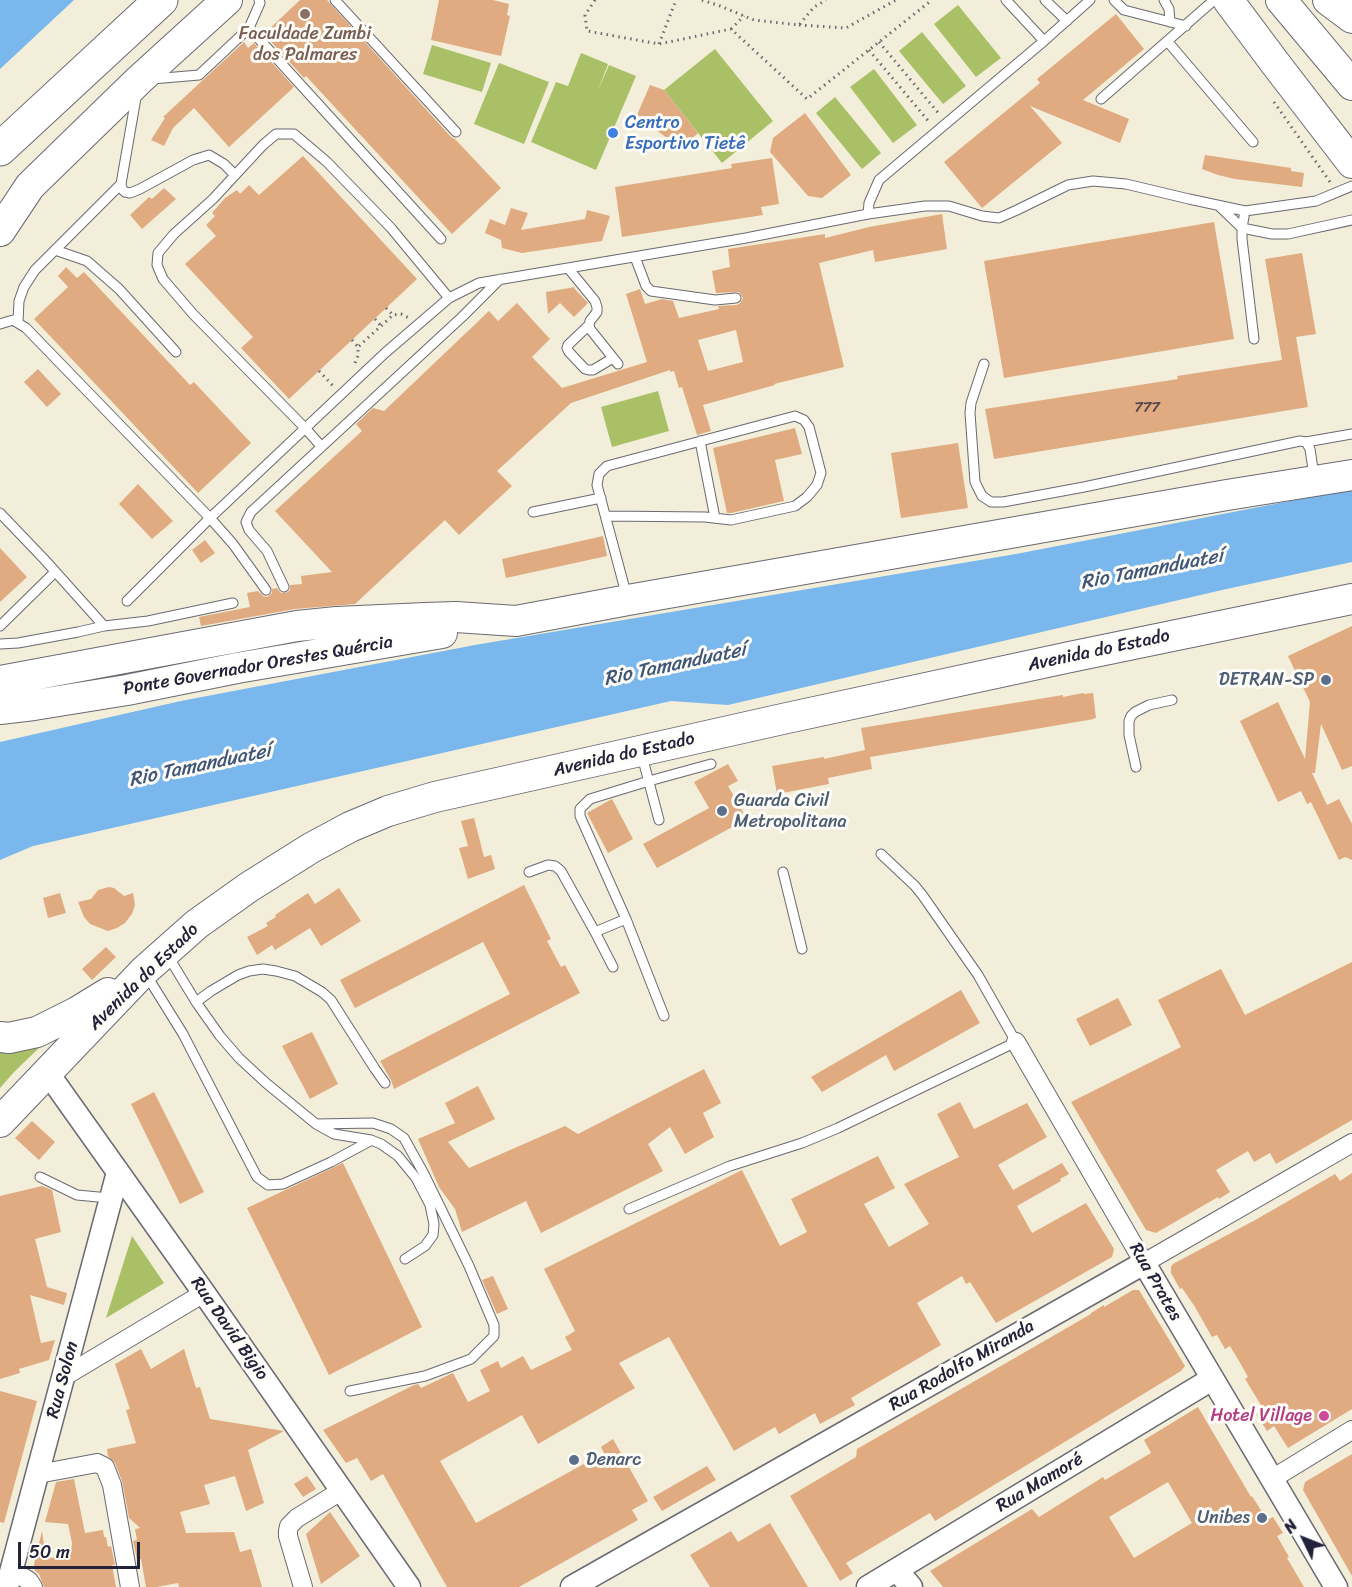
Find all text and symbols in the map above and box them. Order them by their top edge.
marker: Faculdade Zumbi dos Palmares [298,7,312,21]
place label: Faculdade Zumbi dos Palmares [239,23,371,66]
place label: Centro Esportivo Tietê [625,112,745,154]
marker: Centro Esportivo Tietê [606,126,620,140]
house number: 777 [1134,399,1160,417]
water label: Rio Tamanduateí [1079,544,1225,596]
street label: Avenida do Estado [1026,625,1172,677]
street label: Ponte Governador Orestes Quércia [122,632,394,700]
water label: Rio Tamanduateí [602,638,748,692]
place label: DETRAN-SP [1219,669,1314,691]
marker: DETRAN-SP [1319,673,1333,687]
street label: Avenida do Estado [551,728,697,782]
water label: Rio Tamanduateí [127,739,273,793]
place label: Guarda Civil Metropolitana [734,790,847,832]
marker: Guarda Civil Metropolitana [715,804,729,818]
street label: Avenida do Estado [85,919,203,1035]
street label: Rua Prates [1124,1239,1186,1325]
street label: Rua David Bigio [185,1273,273,1385]
street label: Rua Rodolfo Miranda [886,1316,1038,1416]
street label: Rua Solon [42,1339,84,1421]
place label: Hotel Village [1210,1405,1312,1427]
marker: Hotel Village [1317,1409,1331,1423]
place label: Denarc [586,1449,641,1471]
street label: Rua Mamoré [993,1449,1087,1517]
marker: Denarc [567,1453,581,1467]
place label: Unibes [1197,1507,1250,1529]
north arrow [1274,1509,1334,1569]
marker: Unibes [1255,1511,1269,1525]
text: N [1276,1512,1305,1540]
scale bar [21,1530,142,1568]
text: 50 m [29,1536,70,1568]

